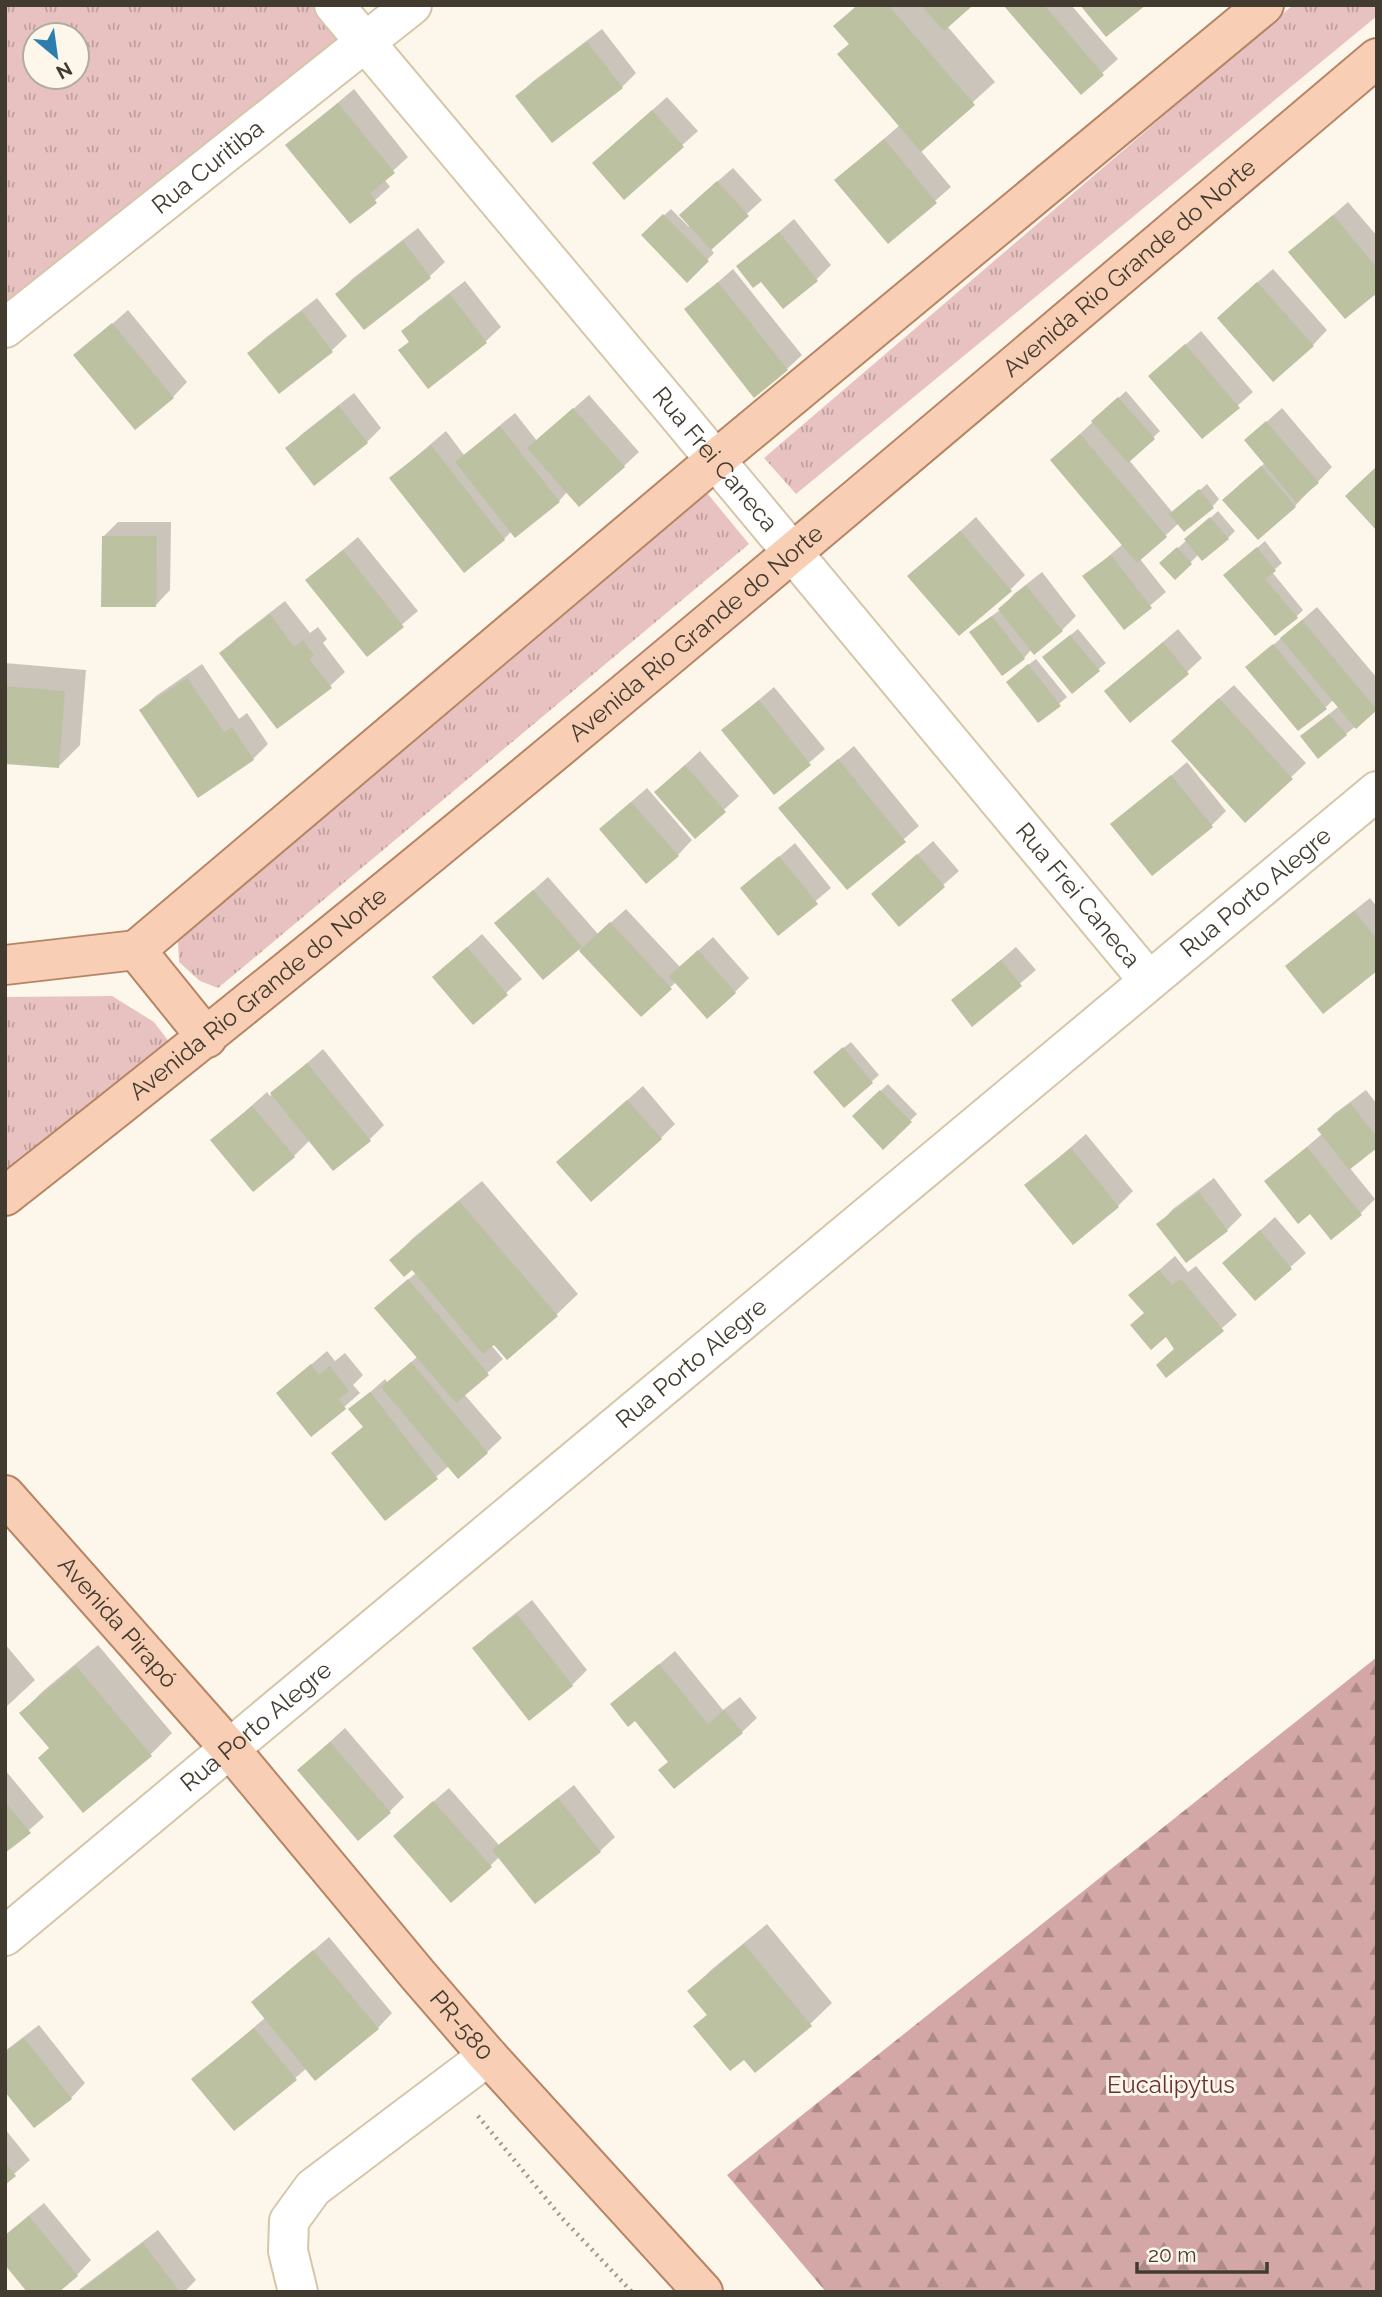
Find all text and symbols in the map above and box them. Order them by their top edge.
north arrow [21,21,91,91]
text: N [53,58,76,84]
street label: Rua Curitiba [146,113,269,220]
street label: Avenida Rio Grande do Norte [997,152,1261,383]
street label: Rua Frei Caneca [647,381,784,537]
street label: Avenida Rio Grande do Norte [563,518,829,748]
street label: Rua Frei Caneca [1010,817,1147,973]
street label: Rua Porto Alegre [1174,821,1337,963]
street label: Avenida Rio Grande do Norte [123,881,392,1106]
street label: Rua Porto Alegre [610,1292,772,1434]
street label: Avenida Pirapó [52,1550,184,1694]
street label: Rua Porto Alegre [174,1655,337,1797]
street label: PR-580 [424,1984,500,2066]
park label: Eucalipytus [1107,2070,1235,2099]
scale bar [1137,2230,1266,2274]
text: 20 m [1148,2242,1196,2267]

